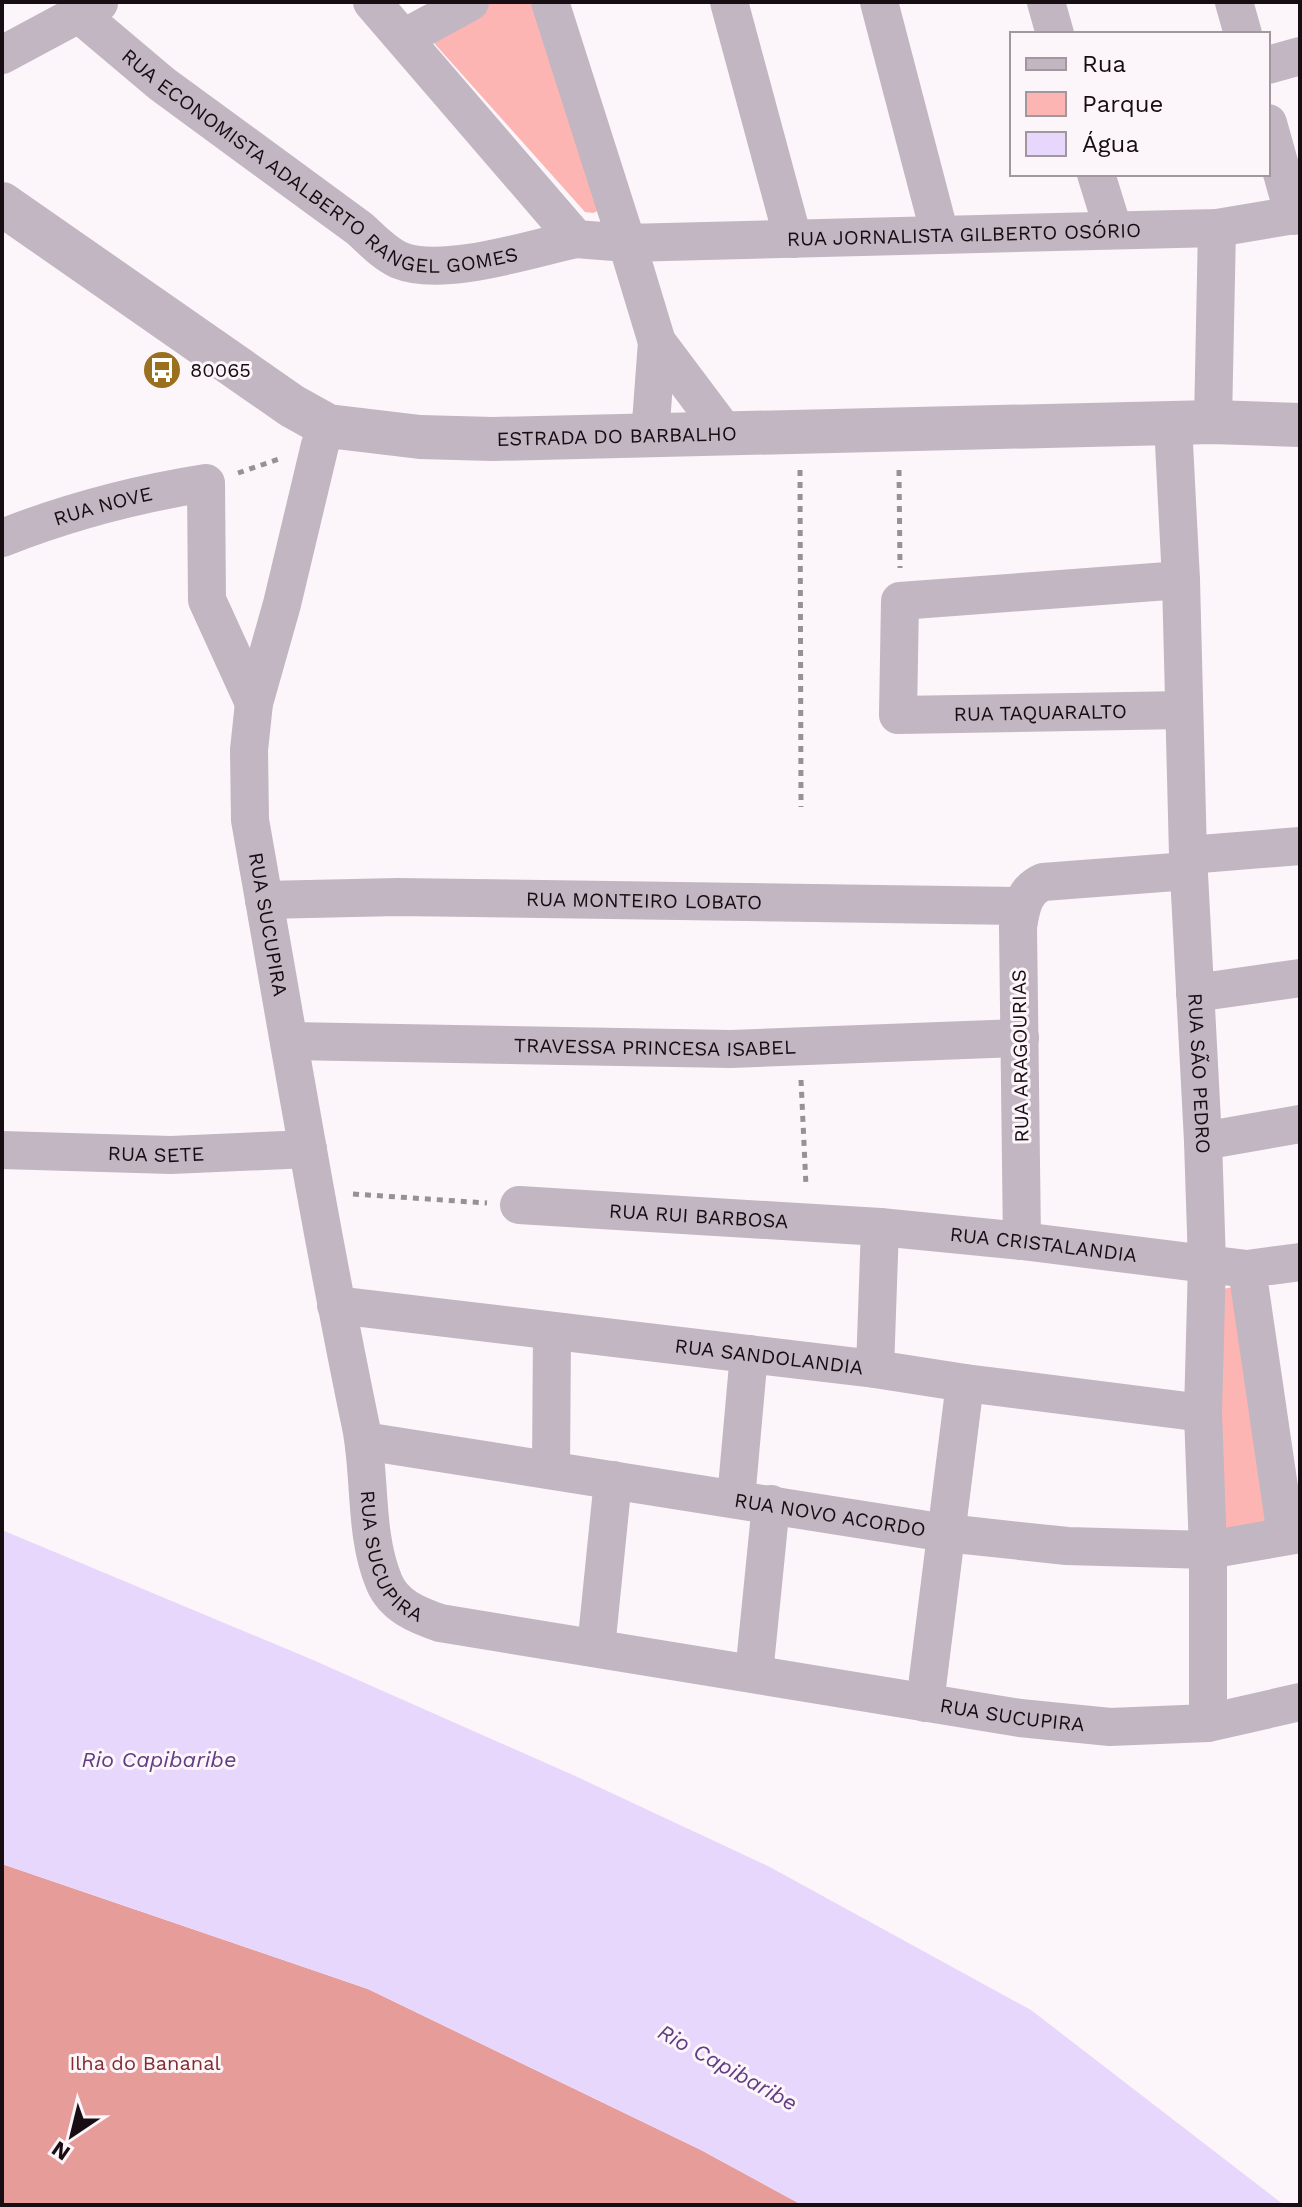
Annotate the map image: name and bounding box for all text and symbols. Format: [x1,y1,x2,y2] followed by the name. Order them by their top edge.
[1010,32,1270,176] legend
[117,43,520,278] street label: RUA ECONOMISTA ADALBERTO RANGEL GOMES
[1082,50,1126,78] text: Rua
[1082,90,1163,118] text: Parque
[1082,130,1139,158] text: Água
[786,218,1141,251] street label: RUA JORNALISTA GILBERTO OSÓRIO
[141,349,183,391] bus stop icon: 80065
[190,358,251,382] place label: 80065
[496,421,737,451] street label: ESTRADA DO BARBALHO
[50,481,154,531] street label: RUA NOVE
[953,699,1127,726] street label: RUA TAQUARALTO
[244,850,293,998] street label: RUA SUCUPIRA
[526,887,762,914] street label: RUA MONTEIRO LOBATO
[1006,969,1034,1143] street label: RUA ARAGOURIAS
[1183,992,1215,1154] street label: RUA SÃO PEDRO
[514,1033,796,1061] street label: TRAVESSA PRINCESA ISABEL
[107,1141,205,1167] street label: RUA SETE
[608,1199,789,1233] street label: RUA RUI BARBOSA
[949,1222,1138,1267] street label: RUA CRISTALANDIA
[673,1333,865,1380] street label: RUA SANDOLANDIA
[733,1488,928,1542] street label: RUA NOVO ACORDO
[356,1490,427,1627] street label: RUA SUCUPIRA
[938,1693,1086,1736] street label: RUA SUCUPIRA
[81,1747,237,1772] water label: Rio Capibaribe
[654,2019,802,2116] water label: Rio Capibaribe
[69,2051,221,2075] park label: Ilha do Bananal
[32,2095,112,2175] north arrow
[47,2136,75,2166] text: N

